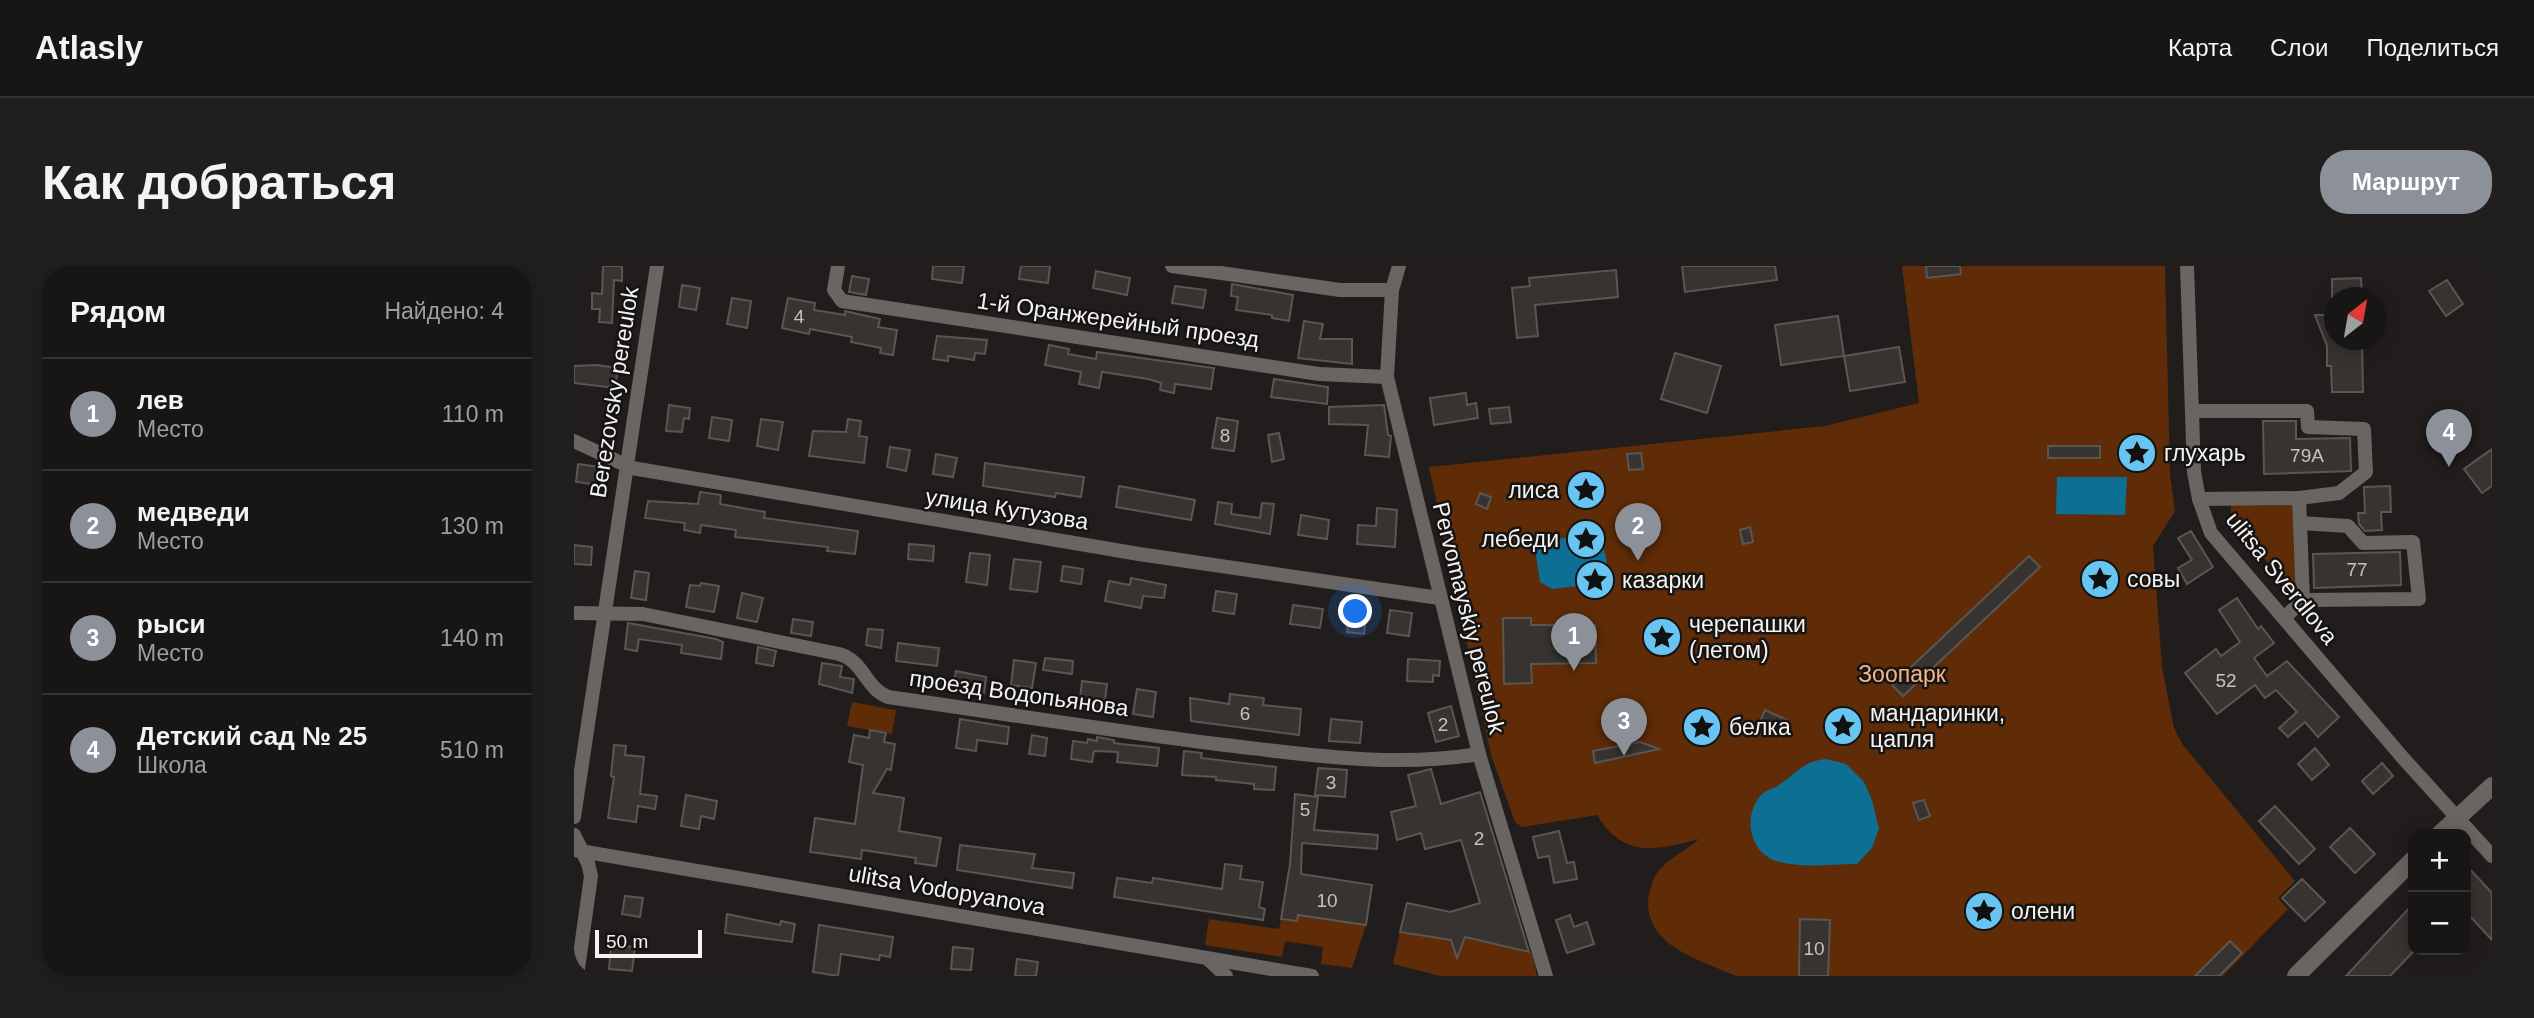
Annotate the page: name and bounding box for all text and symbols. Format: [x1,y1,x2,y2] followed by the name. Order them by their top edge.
[35,29,143,66] text: Atlasly
[2168,34,2232,61] text: Карта
[2270,34,2328,61] text: Слои
[2366,34,2499,61] text: Поделиться
[2320,150,2492,214] button: Маршрут
[42,155,396,209] text: Как добраться
[584,284,644,499] street label: Berezovsky pereulok
[975,287,1261,353] street label: 1-й Оранжерейный проезд
[2324,287,2387,350] north arrow
[70,295,166,328] text: Рядом
[384,298,504,324] text: Найдено: 4
[794,306,805,327] house number: 4
[137,385,184,415] text: лев
[87,401,99,427] text: 1
[442,401,504,427] text: 110 m
[2426,409,2472,467] pin: 4
[137,416,204,442] text: Место
[1220,425,1230,446] house number: 8
[2116,432,2158,474] place icon: глухарь
[2164,440,2246,466] place label: глухарь
[2290,445,2324,466] house number: 79А
[1565,469,1607,511] place icon: лиса
[1508,477,1559,503] place label: лиса
[924,483,1091,535] street label: улица Кутузова
[137,497,250,527] text: медведи
[1428,500,1510,737] street label: Pervomayskiy pereulok
[1615,503,1661,561] pin: 2
[2221,507,2343,649] street label: ulitsa Sverdlova
[87,513,99,539] text: 2
[440,513,504,539] text: 130 m
[1565,518,1607,560] place icon: лебеди
[1482,526,1559,552] place label: лебеди
[137,528,204,554] text: Место
[2079,558,2121,600] place icon: совы
[1574,559,1616,601] place icon: казарки
[2346,559,2368,580] house number: 77
[2127,566,2180,592] place label: совы
[1622,567,1704,593] place label: казарки
[1338,594,1372,628] your location
[137,609,206,639] text: рыси
[1689,611,1806,663] place label: черепашки (летом)
[1551,613,1597,671] pin: 1
[1641,616,1683,658] place icon: черепашки (летом)
[87,625,99,651] text: 3
[440,625,504,651] text: 140 m
[137,640,204,666] text: Место
[1858,661,1947,687] park label: Зоопарк
[908,665,1131,721] street label: проезд Водопьянова
[2215,670,2237,691] house number: 52
[1601,698,1647,756] pin: 3
[1870,700,2005,752] place label: мандаринки, цапля
[1240,703,1250,724] house number: 6
[1822,705,1864,747] place icon: мандаринки, цапля
[1681,706,1723,748] place icon: белка
[1438,714,1448,735] house number: 2
[1729,714,1791,740] place label: белка
[137,721,367,751] text: Детский сад № 25
[87,737,99,763] text: 4
[440,737,504,763] text: 510 m
[137,752,207,778] text: Школа
[1326,772,1336,793] house number: 3
[1300,799,1310,820] house number: 5
[1474,828,1484,849] house number: 2
[2408,829,2471,955] map controls
[2408,829,2471,892] button: +
[847,860,1048,920] street label: ulitsa Vodopyanova
[1316,890,1338,911] house number: 10
[1963,890,2005,932] place icon: олени
[2408,892,2471,955] button: −
[2011,898,2075,924] place label: олени
[595,927,702,959] scale bar
[606,931,648,952] text: 50 m
[1803,938,1825,959] house number: 10

